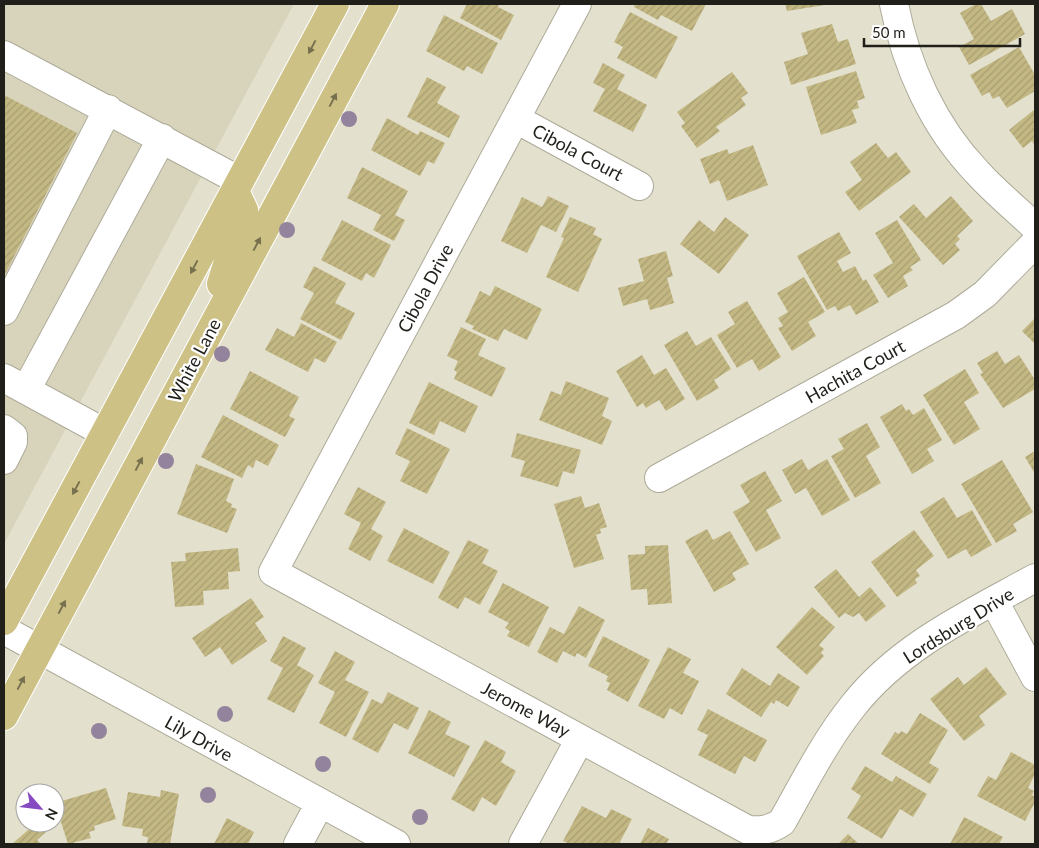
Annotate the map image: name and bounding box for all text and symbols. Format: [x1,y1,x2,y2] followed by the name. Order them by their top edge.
[864,15,1020,47] scale bar
[872,23,906,41] text: 50 m
[308,39,316,54] one-way arrow
[329,94,338,107] one-way arrow
[529,119,628,185] street label: Cibola Court
[253,236,261,251] one-way arrow
[392,240,458,336] street label: Cibola Drive
[190,260,198,275] one-way arrow
[163,315,225,405] street label: White Lane
[801,334,909,407] street label: Hachita Court
[135,457,143,471] one-way arrow
[72,480,80,495] one-way arrow
[899,582,1017,668] street label: Lordsburg Drive
[58,600,66,615] one-way arrow
[17,676,25,691] one-way arrow
[478,676,575,742] street label: Jerome Way
[161,710,237,766] street label: Lily Drive
[15,783,65,833] north arrow
[42,806,62,823] text: N

